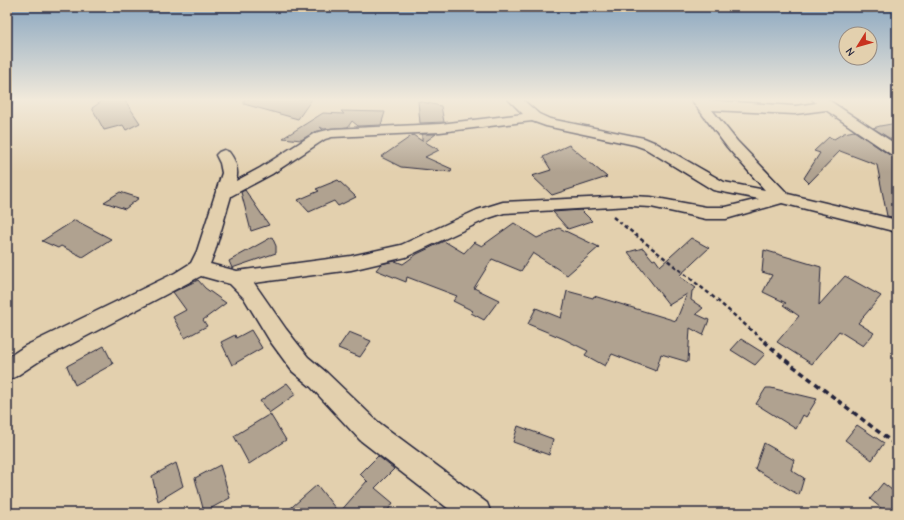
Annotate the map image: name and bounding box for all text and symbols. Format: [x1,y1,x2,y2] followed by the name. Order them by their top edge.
[838,26,878,66] north arrow
[843,45,858,58] text: N

